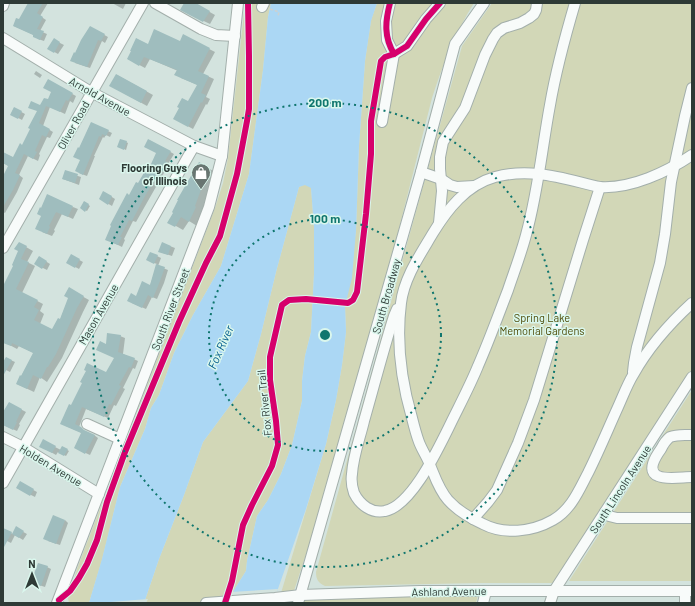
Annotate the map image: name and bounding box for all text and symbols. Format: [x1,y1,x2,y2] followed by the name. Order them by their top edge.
[67,74,133,118] street label: Arnold Avenue
[309,95,341,109] text: 200 m
[54,98,92,152] street label: Oliver Road
[121,161,187,187] place label: Flooring Guys of Illinois
[190,162,212,190] shop icon: Flooring Guys of Illinois
[310,211,340,225] text: 100 m
[369,257,403,335] street label: South Broadway
[148,266,192,352] street label: South River Street
[75,281,121,347] street label: Mason Avenue
[499,311,585,337] park label: Spring Lake Memorial Gardens
[204,322,236,371] water label: Fox River
[318,328,332,342] centre of rings
[254,369,274,437] street label: Fox River Trail
[17,441,85,489] street label: Holden Avenue
[587,442,653,536] street label: South Lincoln Avenue
[12,554,52,594] north arrow
[28,557,36,570] text: N
[411,584,487,598] street label: Ashland Avenue

